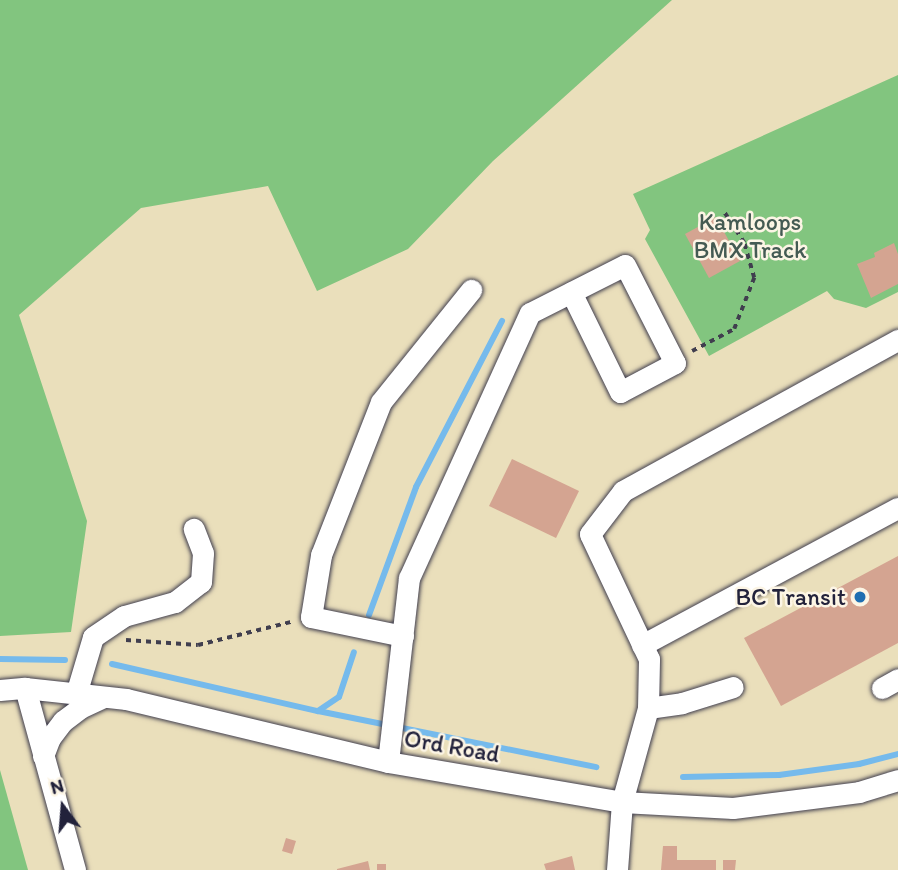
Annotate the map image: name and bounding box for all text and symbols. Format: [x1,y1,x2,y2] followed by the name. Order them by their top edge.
[694,208,806,264] park label: Kamloops BMX Track
[737,583,846,611] place label: BC Transit
[852,589,868,605] marker: BC Transit
[402,723,502,769] street label: Ord Road
[28,772,98,842] north arrow
[48,774,66,799] text: N

